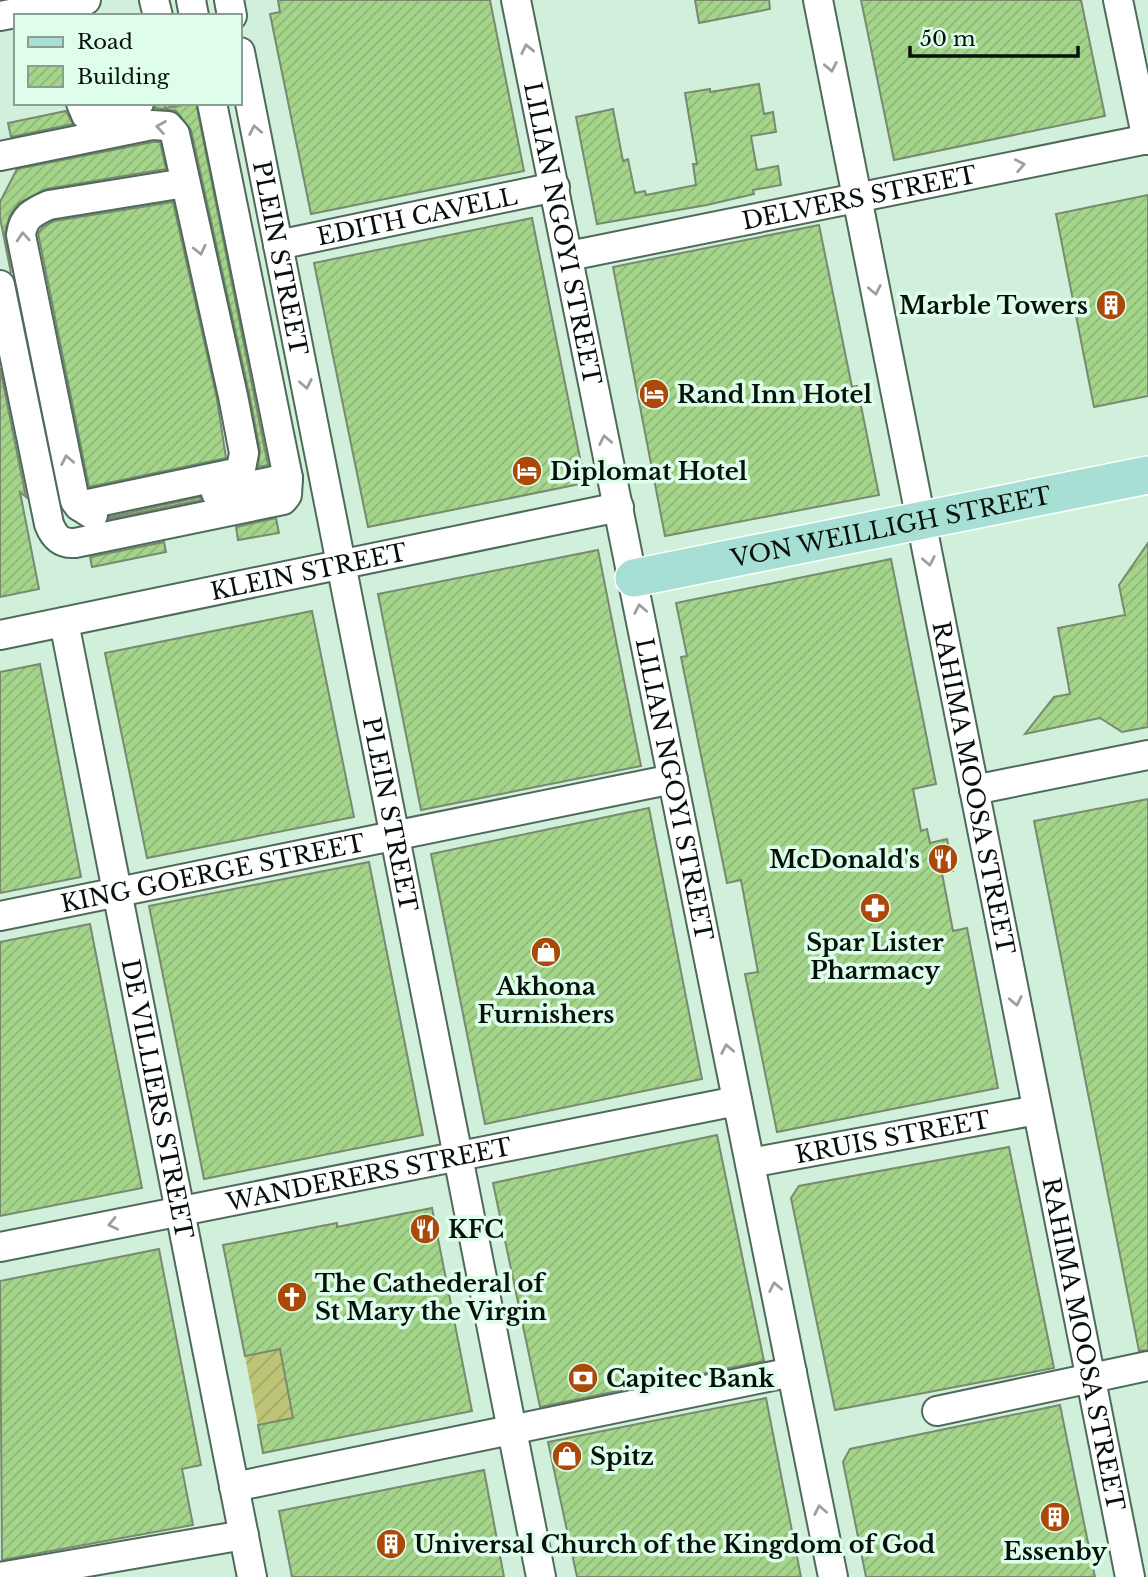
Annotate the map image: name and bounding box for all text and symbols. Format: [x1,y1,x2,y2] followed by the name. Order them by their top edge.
[14,14,242,105] legend
[910,14,1078,58] scale bar
[920,26,976,52] text: 50 m
[77,29,133,55] text: Road
[520,43,535,55] one-way arrow
[823,61,838,73] one-way arrow
[77,64,170,90] text: Building
[518,79,607,387] street label: LILIAN NGOYI STREET
[155,120,166,135] one-way arrow
[248,124,263,136] one-way arrow
[247,158,314,358] street label: PLEIN STREET
[1014,158,1026,173] one-way arrow
[739,160,979,235] street label: DELVERS STREET
[314,181,520,251] street label: EDITH CAVELL
[16,231,31,242] one-way arrow
[192,244,206,256] one-way arrow
[867,284,882,296] one-way arrow
[1094,288,1128,322] building icon: Marble Towers
[899,291,1088,320] place label: Marble Towers
[637,377,671,411] hotel icon: Rand Inn Hotel
[297,378,312,390] one-way arrow
[677,380,873,409] place label: Rand Inn Hotel
[599,434,614,446] one-way arrow
[60,454,75,466] one-way arrow
[510,454,544,488] hotel icon: Diplomat Hotel
[550,457,748,486] place label: Diplomat Hotel
[727,480,1054,573] street label: VON WEILLIGH STREET
[208,537,409,606] street label: KLEIN STREET
[920,555,935,567] one-way arrow
[633,603,648,615] one-way arrow
[927,619,1021,957] street label: RAHIMA MOOSA STREET
[630,635,719,943] street label: LILIAN NGOYI STREET
[357,715,424,914] street label: PLEIN STREET
[58,828,367,918] street label: KING GOERGE STREET
[926,842,960,876] restaurant icon: McDonald's
[769,845,920,874] place label: McDonald's
[858,891,892,925] pharmacy icon: Spar Lister Pharmacy
[806,928,944,985] place label: Spar Lister Pharmacy
[529,935,563,969] shop icon: Akhona Furnishers
[116,957,200,1241] street label: DE VILLIERS STREET
[477,972,615,1029] place label: Akhona Furnishers
[1007,995,1022,1007] one-way arrow
[720,1043,735,1055] one-way arrow
[793,1104,992,1169] street label: KRUIS STREET
[223,1131,514,1217] street label: WANDERERS STREET
[1037,1175,1131,1513] street label: RAHIMA MOOSA STREET
[408,1212,442,1246] restaurant icon: KFC
[107,1215,119,1230] one-way arrow
[448,1215,504,1244] place label: KFC
[315,1269,547,1326] place label: The Cathederal of St Mary the Virgin
[275,1280,309,1314] church icon: The Cathederal of St Mary the Virgin
[768,1281,783,1293] one-way arrow
[566,1361,600,1395] bank icon: Capitec Bank
[606,1364,775,1393] place label: Capitec Bank
[550,1439,584,1473] shop icon: Spitz
[590,1442,654,1471] place label: Spitz
[1038,1500,1072,1534] building icon: Essenby
[813,1504,828,1516] one-way arrow
[374,1527,408,1561] building icon: Universal Church of the Kingdom of God
[414,1530,936,1559] place label: Universal Church of the Kingdom of God
[1003,1537,1107,1566] place label: Essenby

